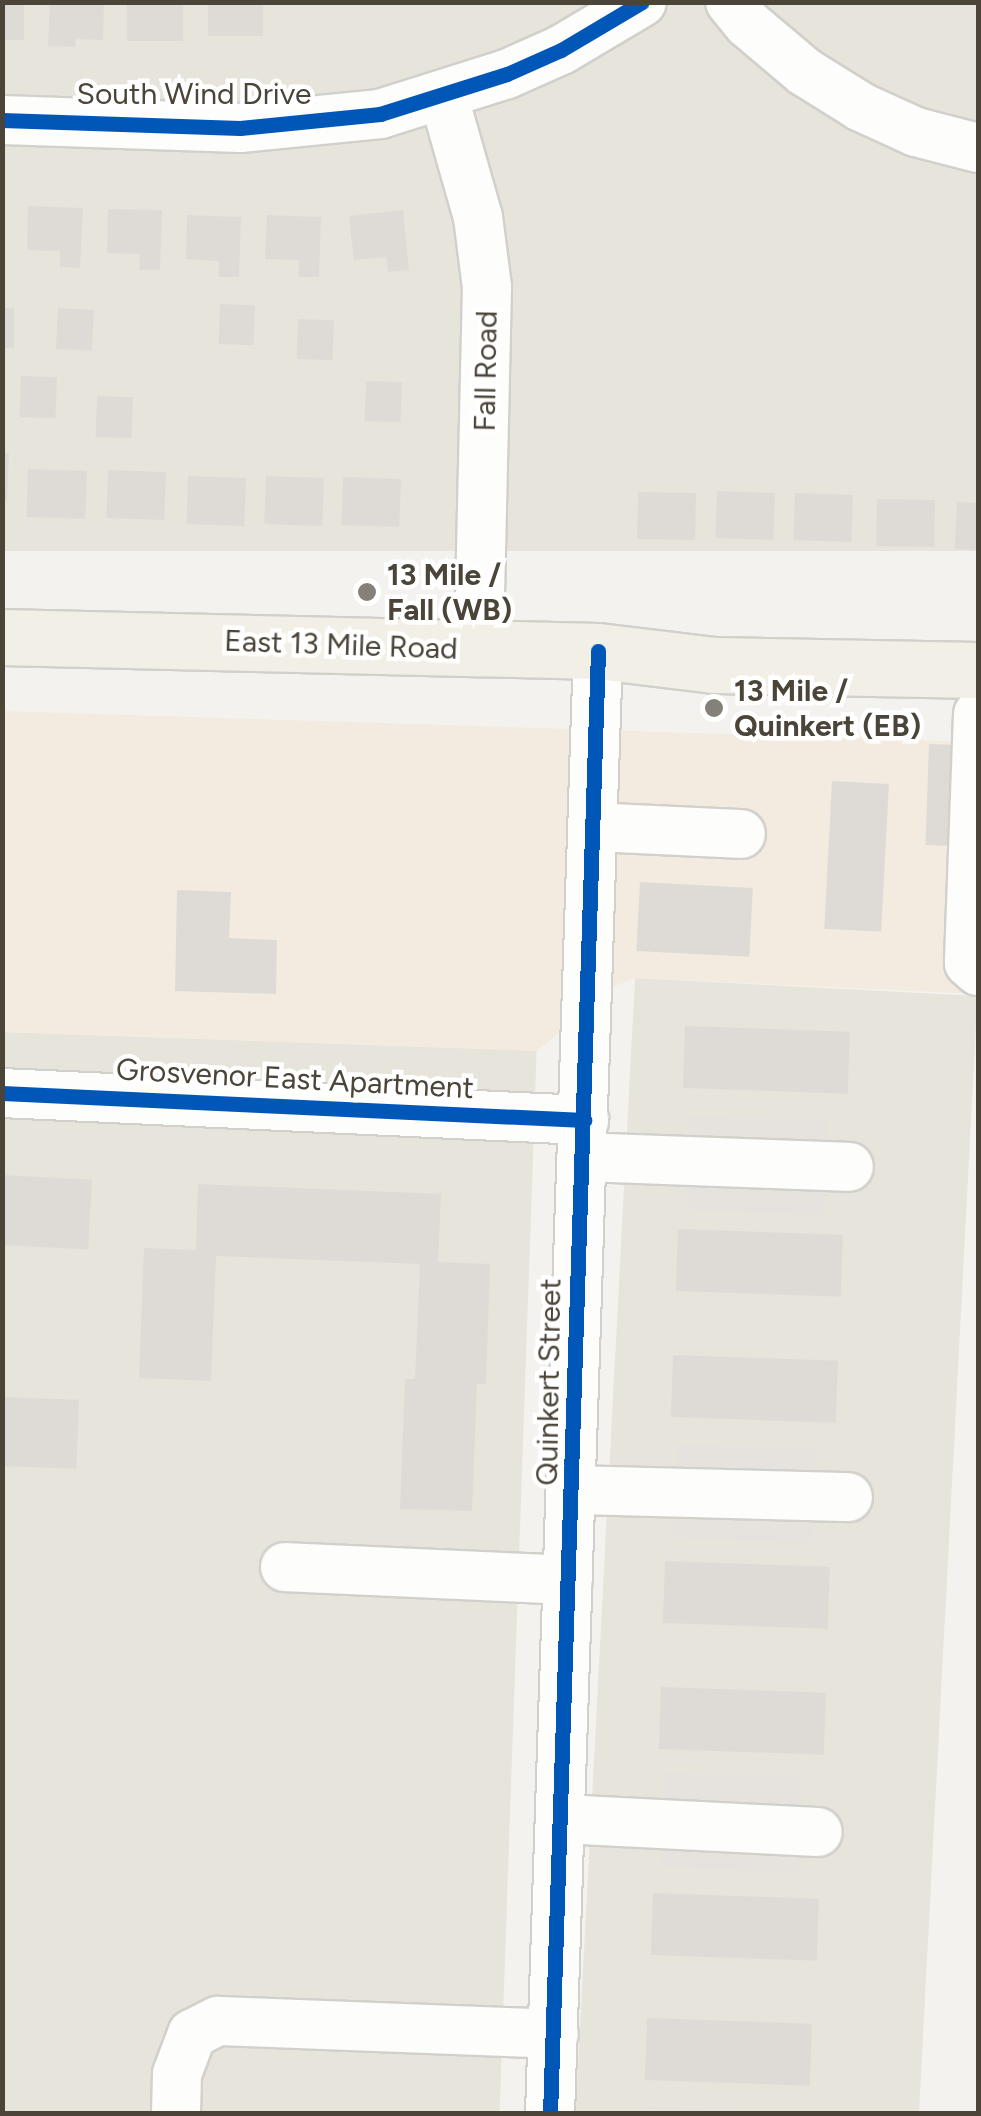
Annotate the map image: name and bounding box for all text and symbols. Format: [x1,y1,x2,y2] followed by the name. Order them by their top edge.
[77,76,311,112] street label: South Wind Drive
[467,310,505,432] street label: Fall Road
[387,557,512,628] place label: 13 Mile / Fall (WB)
[356,581,378,603] marker: 13 Mile / Fall (WB)
[224,623,458,667] street label: East 13 Mile Road
[734,673,921,744] place label: 13 Mile / Quinkert (EB)
[703,697,725,719] marker: 13 Mile / Quinkert (EB)
[115,1052,475,1106] street label: Grosvenor East Apartment
[529,1278,569,1486] street label: Quinkert Street

